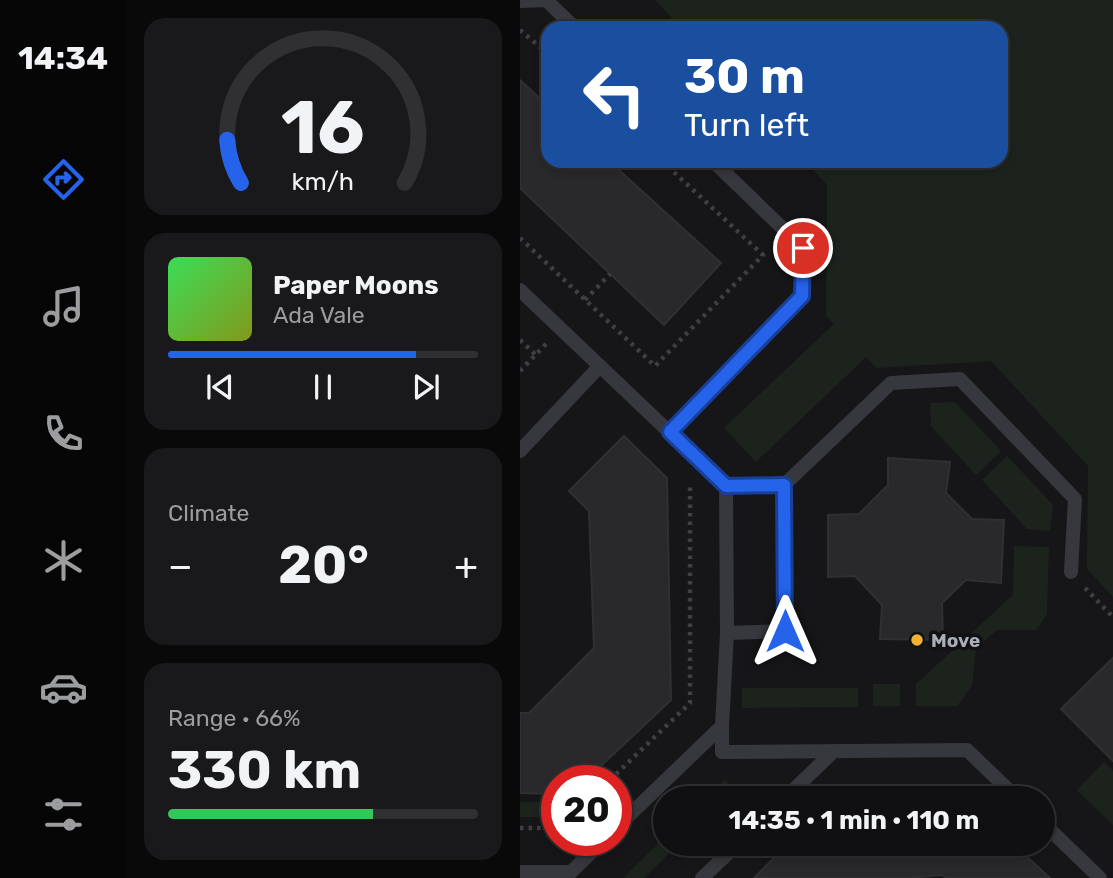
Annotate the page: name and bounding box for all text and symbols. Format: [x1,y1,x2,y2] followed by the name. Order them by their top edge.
[18,39,108,77] text: 14:34
[684,47,805,105] text: 30 m
[569,49,660,140] icon: left
[281,85,365,171] text: 16
[684,106,809,144] text: Turn left
[39,155,88,204] icon: directions
[292,166,354,195] text: km/h
[773,218,833,278] pin
[784,229,822,267] icon: arrive
[273,270,439,301] text: Paper Moons
[39,282,88,331] icon: music
[273,301,365,329] text: Ada Vale
[201,368,239,406] icon: previous
[304,368,342,406] icon: pause
[407,368,445,406] icon: next
[39,409,88,458] icon: phone
[168,499,249,527] text: Climate
[278,534,369,596] text: 20°
[39,536,88,585] icon: climate
[168,543,193,589] text: −
[454,543,478,589] text: +
[748,594,822,668] position arrow
[931,629,980,652] place label: Move
[909,632,925,648] marker: Move
[39,663,88,712] icon: car
[168,704,300,732] text: Range · 66%
[168,739,361,801] text: 330 km
[541,765,632,856] speed limit sign: 20
[39,790,88,839] icon: filters
[729,805,979,836] text: 14:35 · 1 min · 110 m

